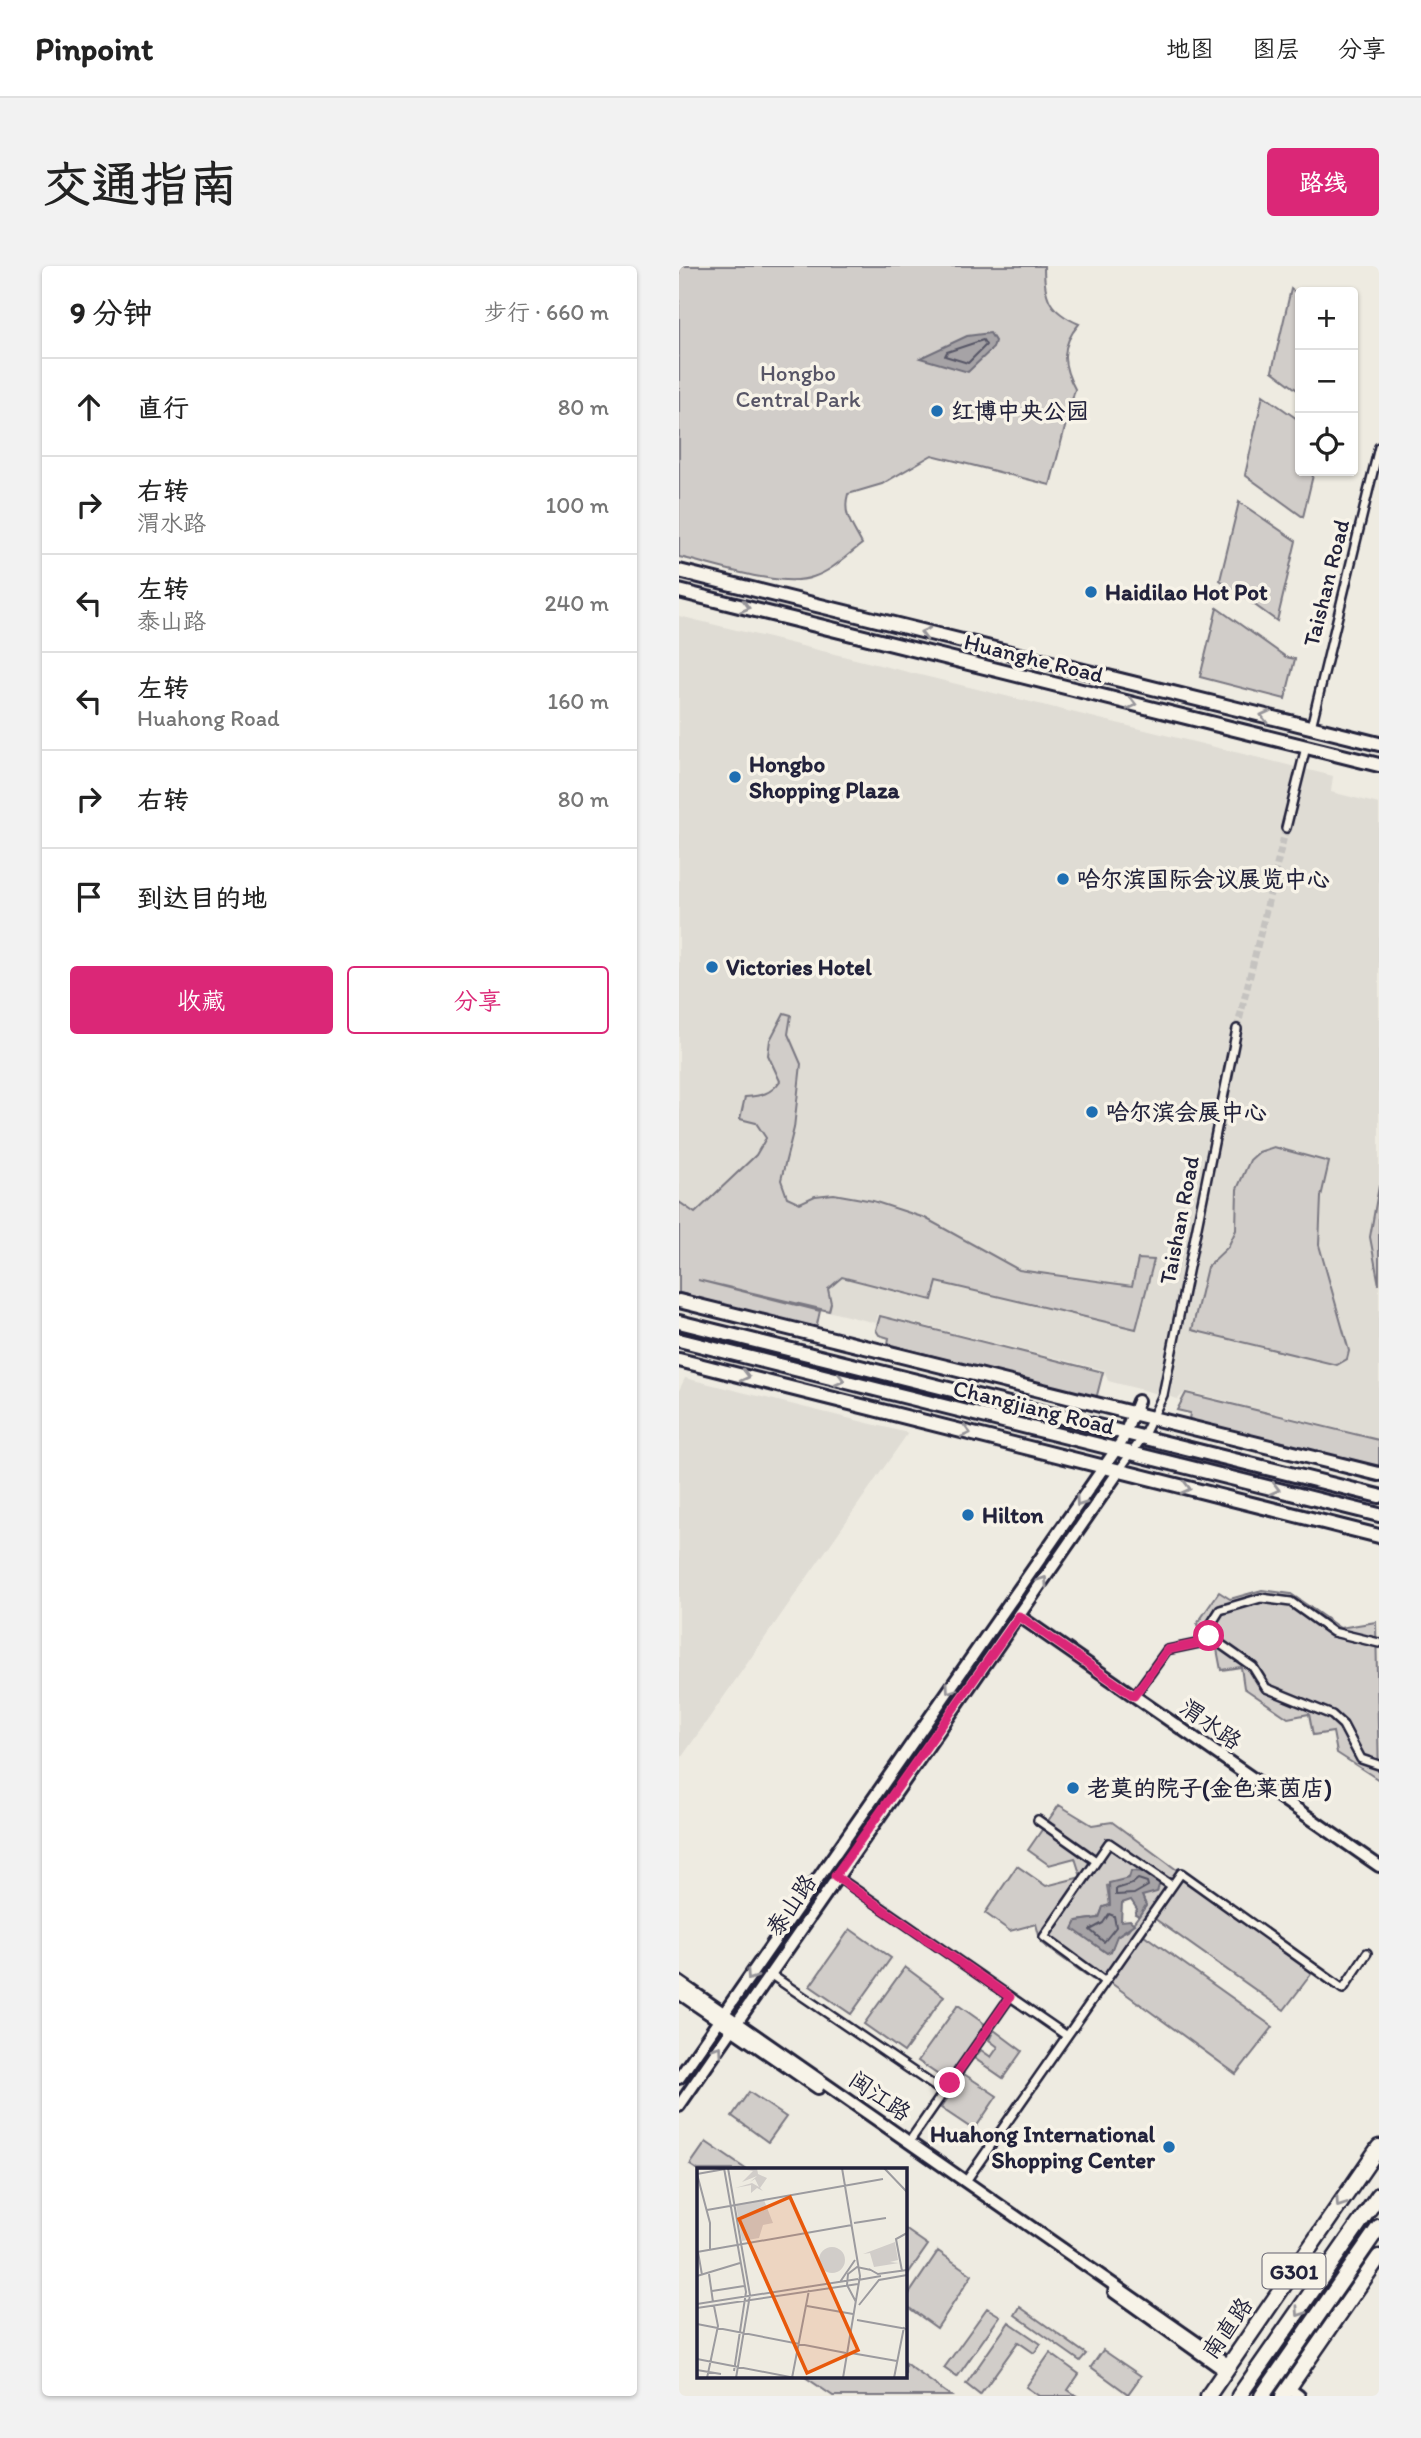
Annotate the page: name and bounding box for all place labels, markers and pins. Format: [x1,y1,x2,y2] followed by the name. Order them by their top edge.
[951,397,1089,425] place label: 红博中央公园
[929,403,945,419] marker: 红博中央公园
[1105,578,1268,606] place label: Haidilao Hot Pot
[1083,584,1099,600] marker: Haidilao Hot Pot
[749,750,901,804] place label: Hongbo Shopping Plaza
[727,769,743,785] marker: Hongbo Shopping Plaza
[1077,865,1330,893] place label: 哈尔滨国际会议展览中心
[1055,871,1071,887] marker: 哈尔滨国际会议展览中心
[726,953,872,981] place label: Victories Hotel
[704,959,720,975] marker: Victories Hotel
[1106,1098,1267,1126] place label: 哈尔滨会展中心
[1084,1104,1100,1120] marker: 哈尔滨会展中心
[982,1501,1045,1529] place label: Hilton
[960,1507,976,1523] marker: Hilton
[1087,1774,1332,1802] place label: 老莫的院子(金色莱茵店)
[1065,1780,1081,1796] marker: 老莫的院子(金色莱茵店)
[930,2120,1155,2174] place label: Huahong International Shopping Center
[1161,2139,1177,2155] marker: Huahong International Shopping Center

